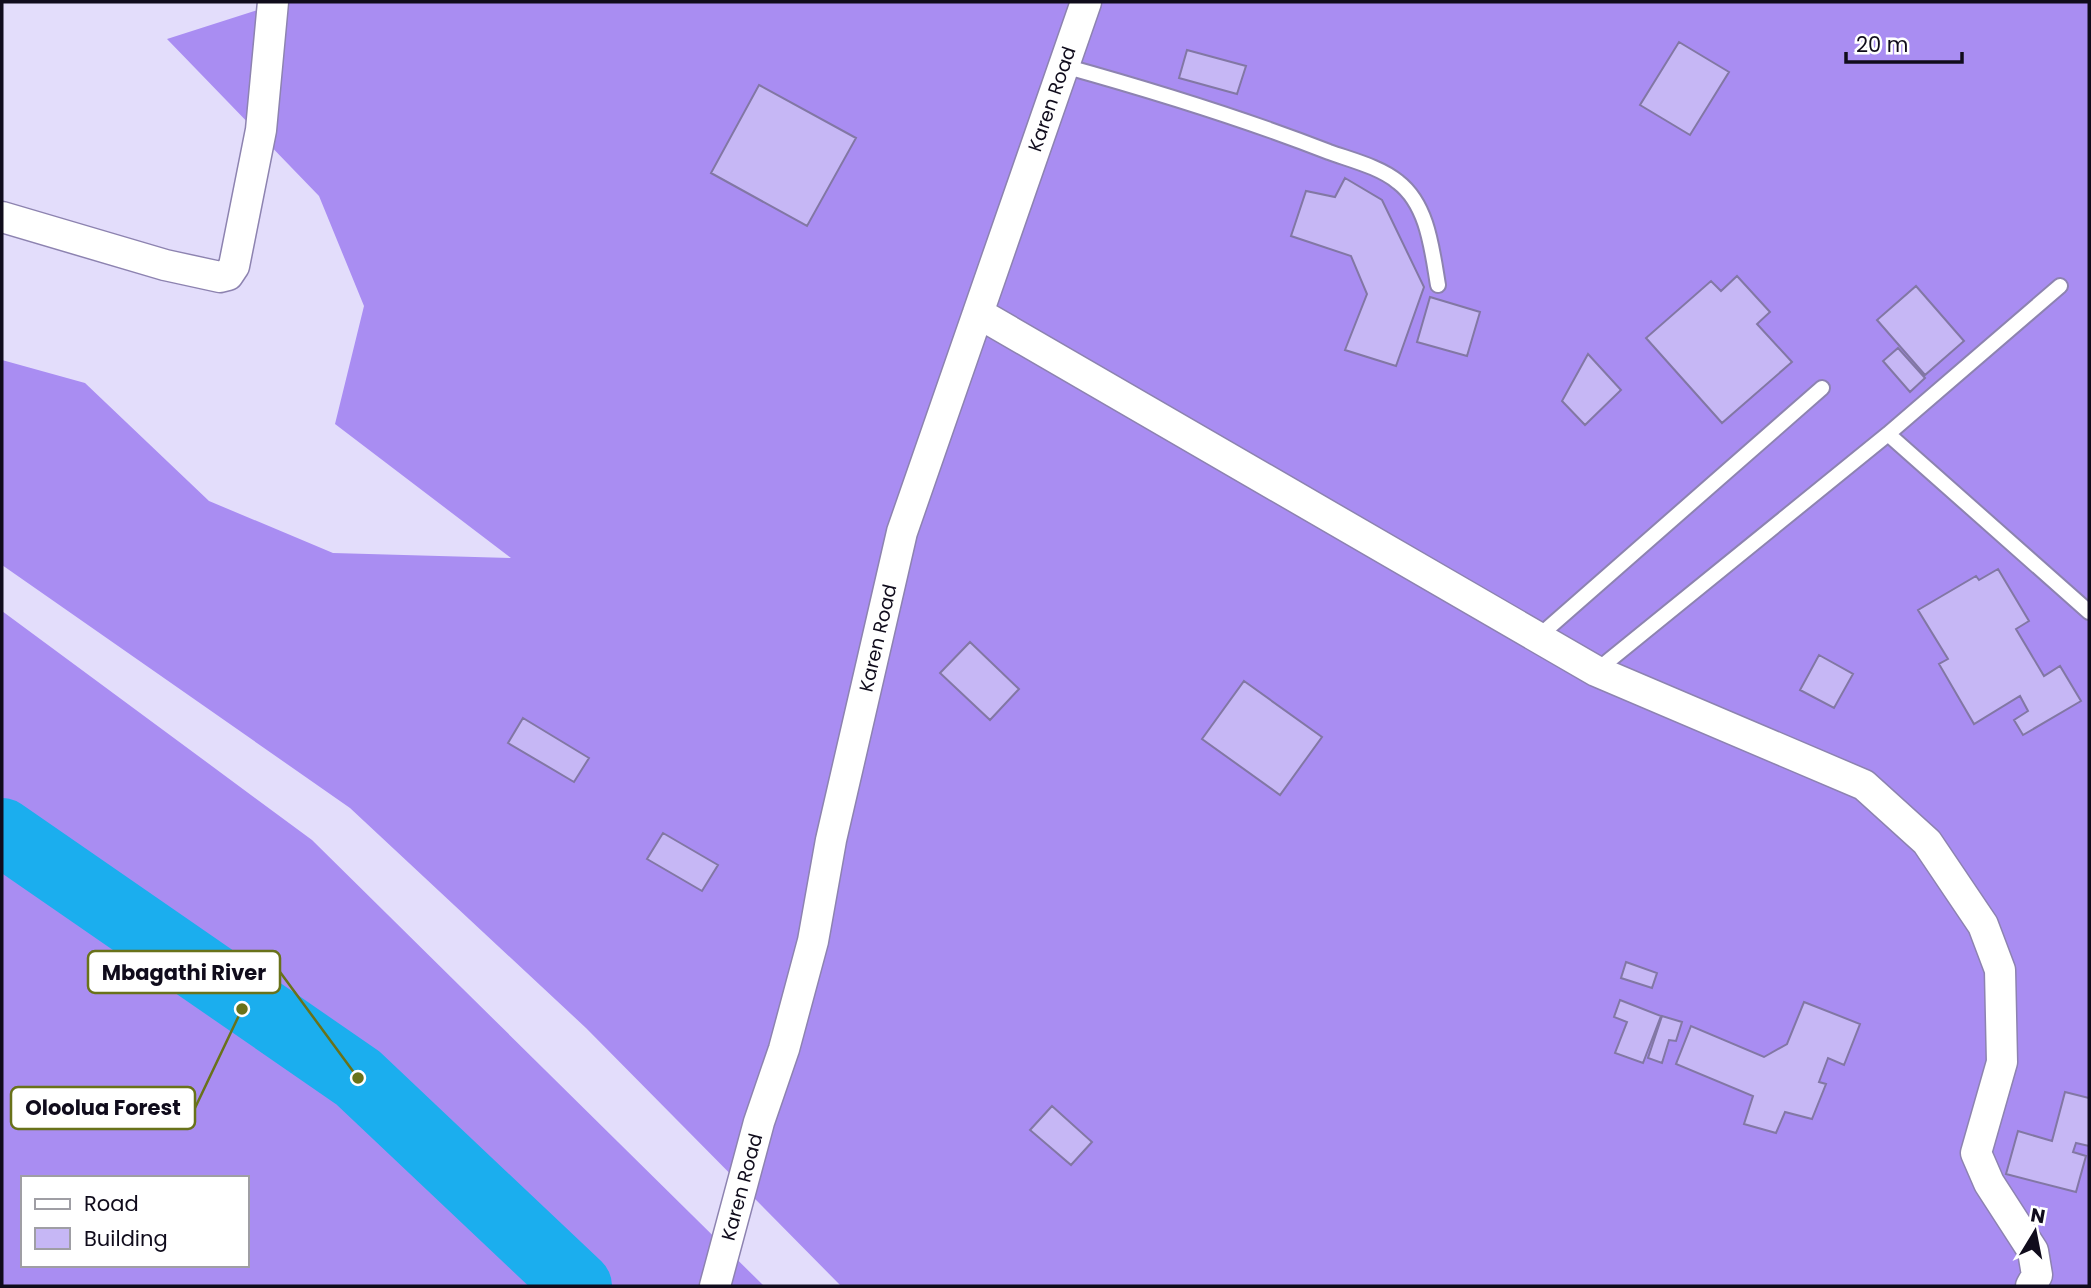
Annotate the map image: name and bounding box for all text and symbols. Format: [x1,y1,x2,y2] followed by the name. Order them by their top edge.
[1846,21,1962,65] scale bar
[1856,30,1909,59] text: 20 m
[1021,43,1083,155] street label: Karen Road
[853,582,903,694] street label: Karen Road
[88,951,280,993] callout: Mbagathi River
[102,958,266,987] text: Mbagathi River
[11,1087,195,1129] callout: Oloolua Forest
[25,1093,181,1122] text: Oloolua Forest
[715,1131,769,1243] street label: Karen Road
[21,1176,248,1267] legend
[84,1189,139,1218] text: Road
[2000,1197,2070,1267] north arrow
[2028,1201,2047,1230] text: N
[84,1224,168,1253] text: Building

